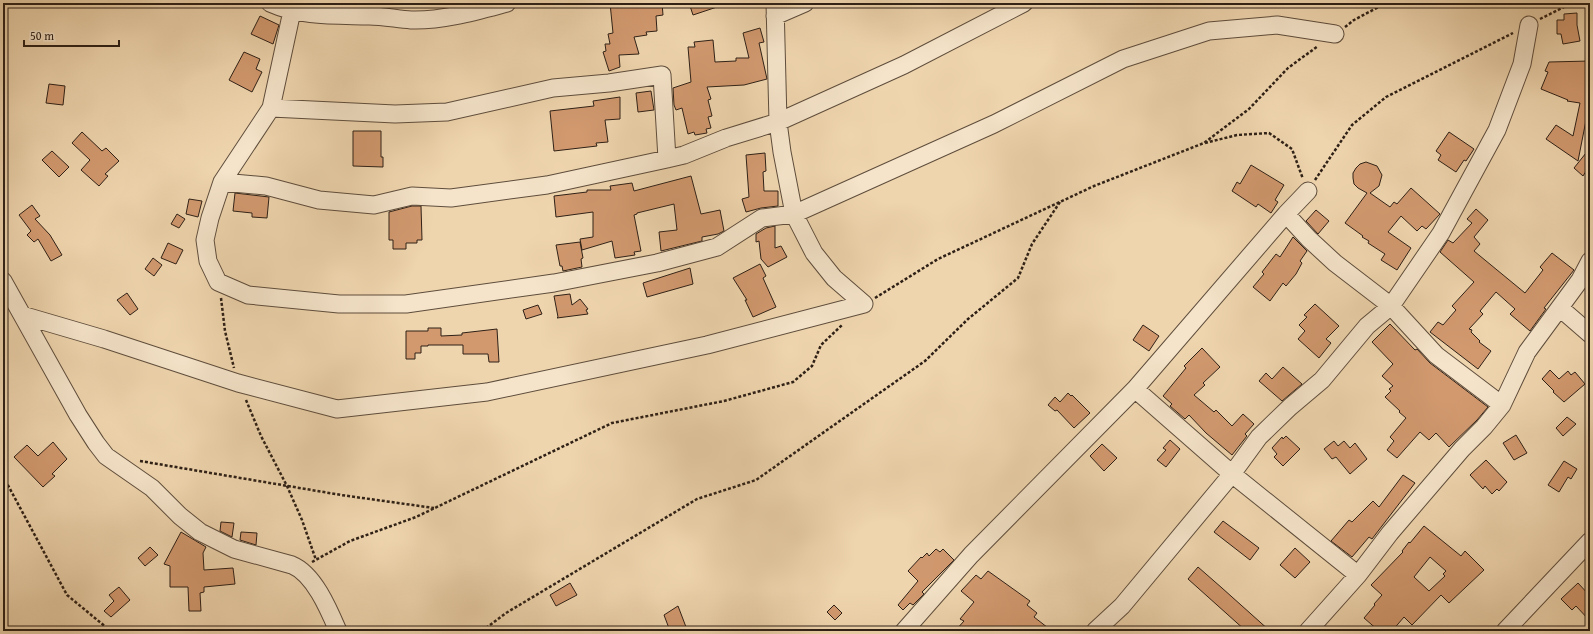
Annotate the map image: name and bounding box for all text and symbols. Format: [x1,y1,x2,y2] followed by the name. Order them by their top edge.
[24,22,119,48] scale bar
[30,27,54,44] text: 50 m

